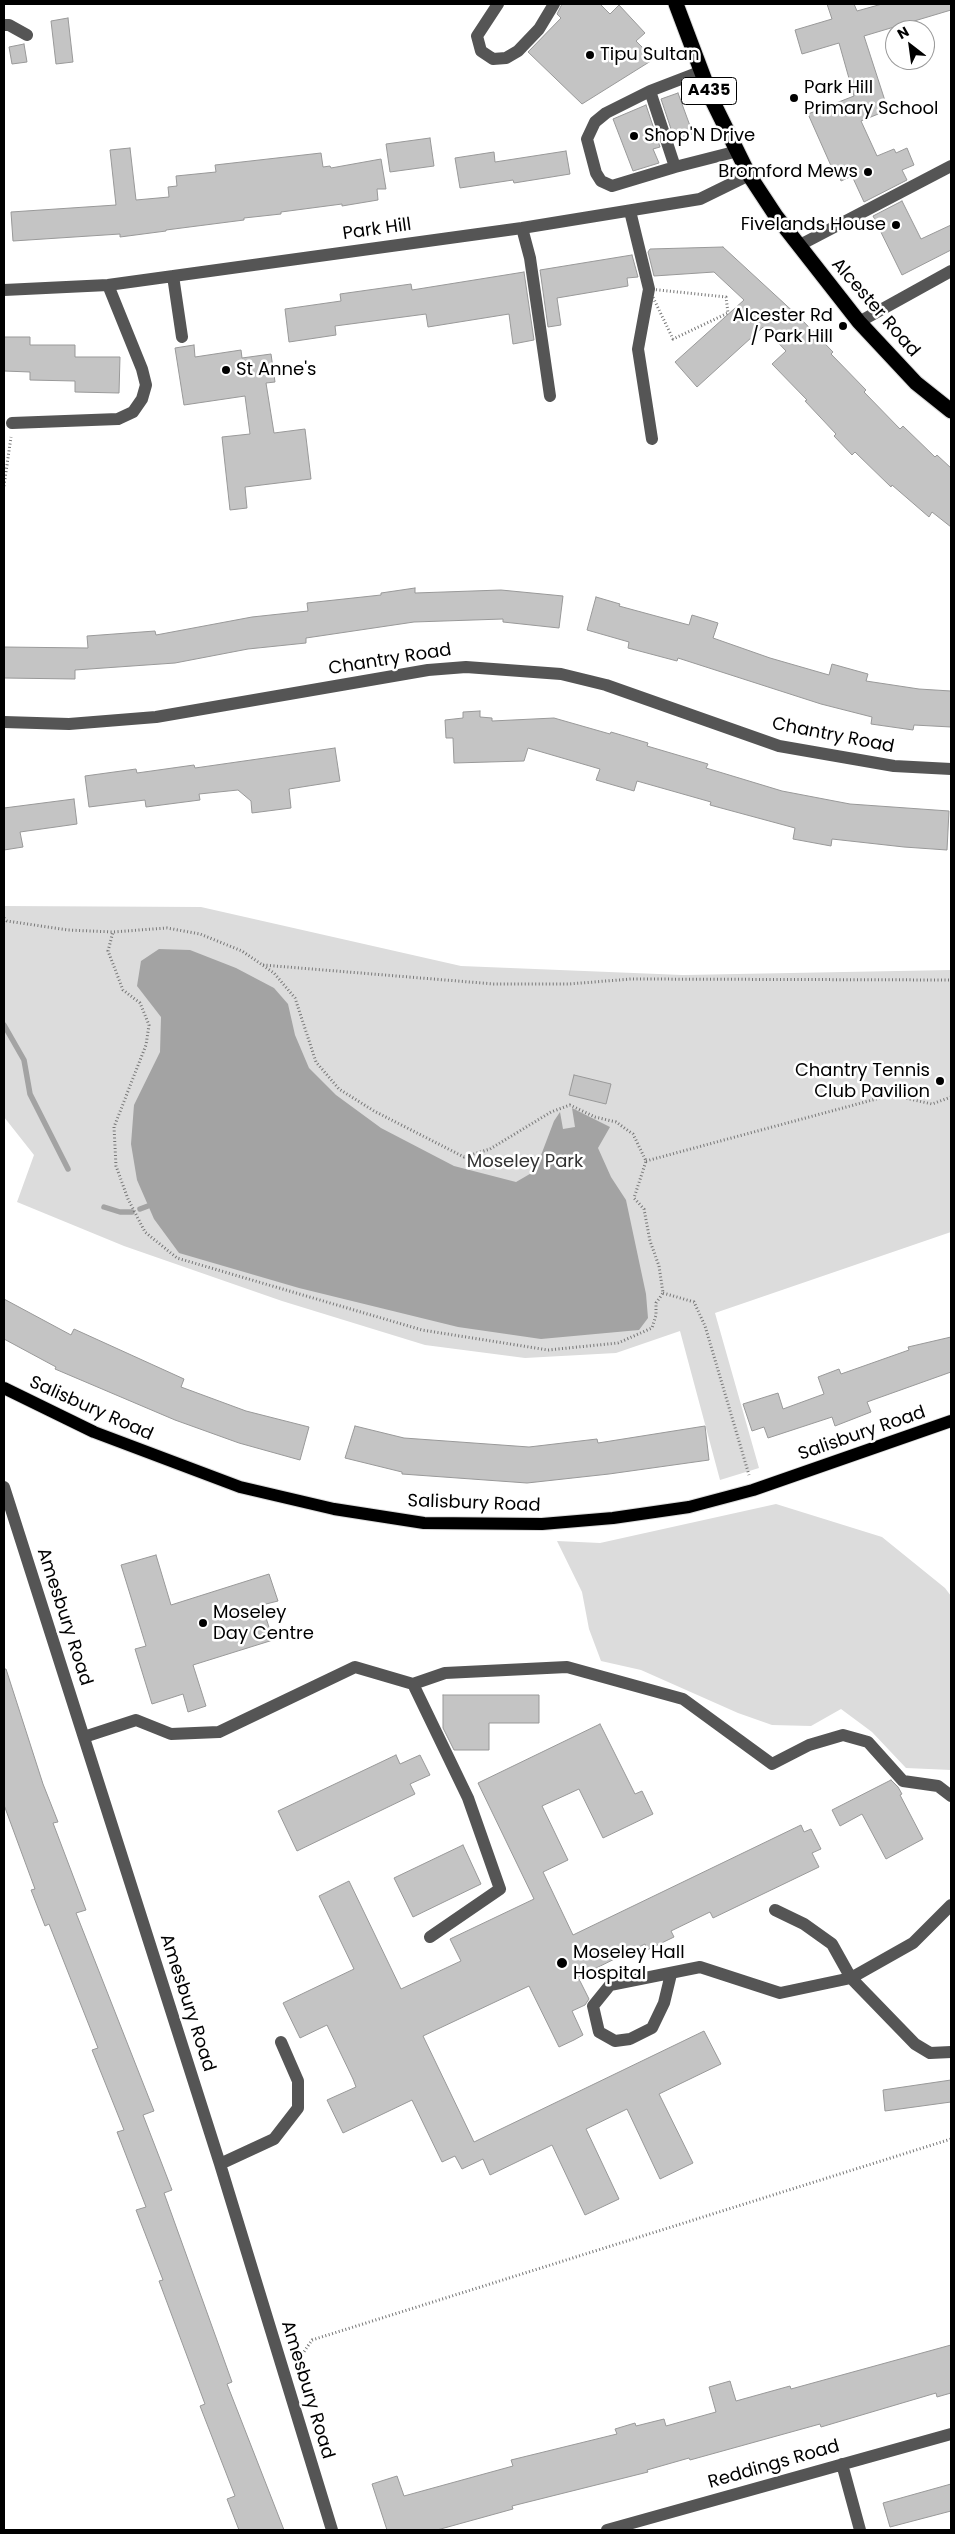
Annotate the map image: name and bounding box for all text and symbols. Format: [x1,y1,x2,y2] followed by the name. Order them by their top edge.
[885,20,935,70] north arrow
[893,22,913,44] text: N
[600,44,699,66] place label: Tipu Sultan
[584,49,596,61] marker: Tipu Sultan
[804,77,938,120] place label: Park Hill Primary School
[682,78,736,104] road number: A435
[788,92,800,104] marker: Park Hill Primary School
[644,125,755,147] place label: Shop'N Drive
[628,130,640,142] marker: Shop'N Drive
[718,161,858,183] place label: Bromford Mews
[862,166,874,178] marker: Bromford Mews
[341,214,413,246] street label: Park Hill
[741,214,886,236] place label: Fivelands House
[890,219,902,231] marker: Fivelands House
[826,254,924,362] street label: Alcester Road
[733,305,833,348] place label: Alcester Rd / Park Hill
[837,320,849,332] marker: Alcester Rd / Park Hill
[236,359,317,381] place label: St Anne's
[220,364,232,376] marker: St Anne's
[327,640,453,680] street label: Chantry Road
[770,714,896,758] street label: Chantry Road
[795,1060,930,1102] place label: Chantry Tennis Club Pavilion
[934,1075,946,1087] marker: Chantry Tennis Club Pavilion
[467,1151,583,1173] park label: Moseley Park
[26,1372,156,1446] street label: Salisbury Road
[796,1402,928,1466] street label: Salisbury Road
[407,1491,541,1517] street label: Salisbury Road
[32,1545,96,1689] street label: Amesbury Road
[213,1602,314,1645] place label: Moseley Day Centre
[197,1617,209,1629] marker: Moseley Day Centre
[155,1931,219,2075] street label: Amesbury Road
[573,1942,685,1985] place label: Moseley Hall Hospital
[555,1956,569,1970] marker: Moseley Hall Hospital
[276,2318,338,2462] street label: Amesbury Road
[706,2436,842,2494] street label: Reddings Road

